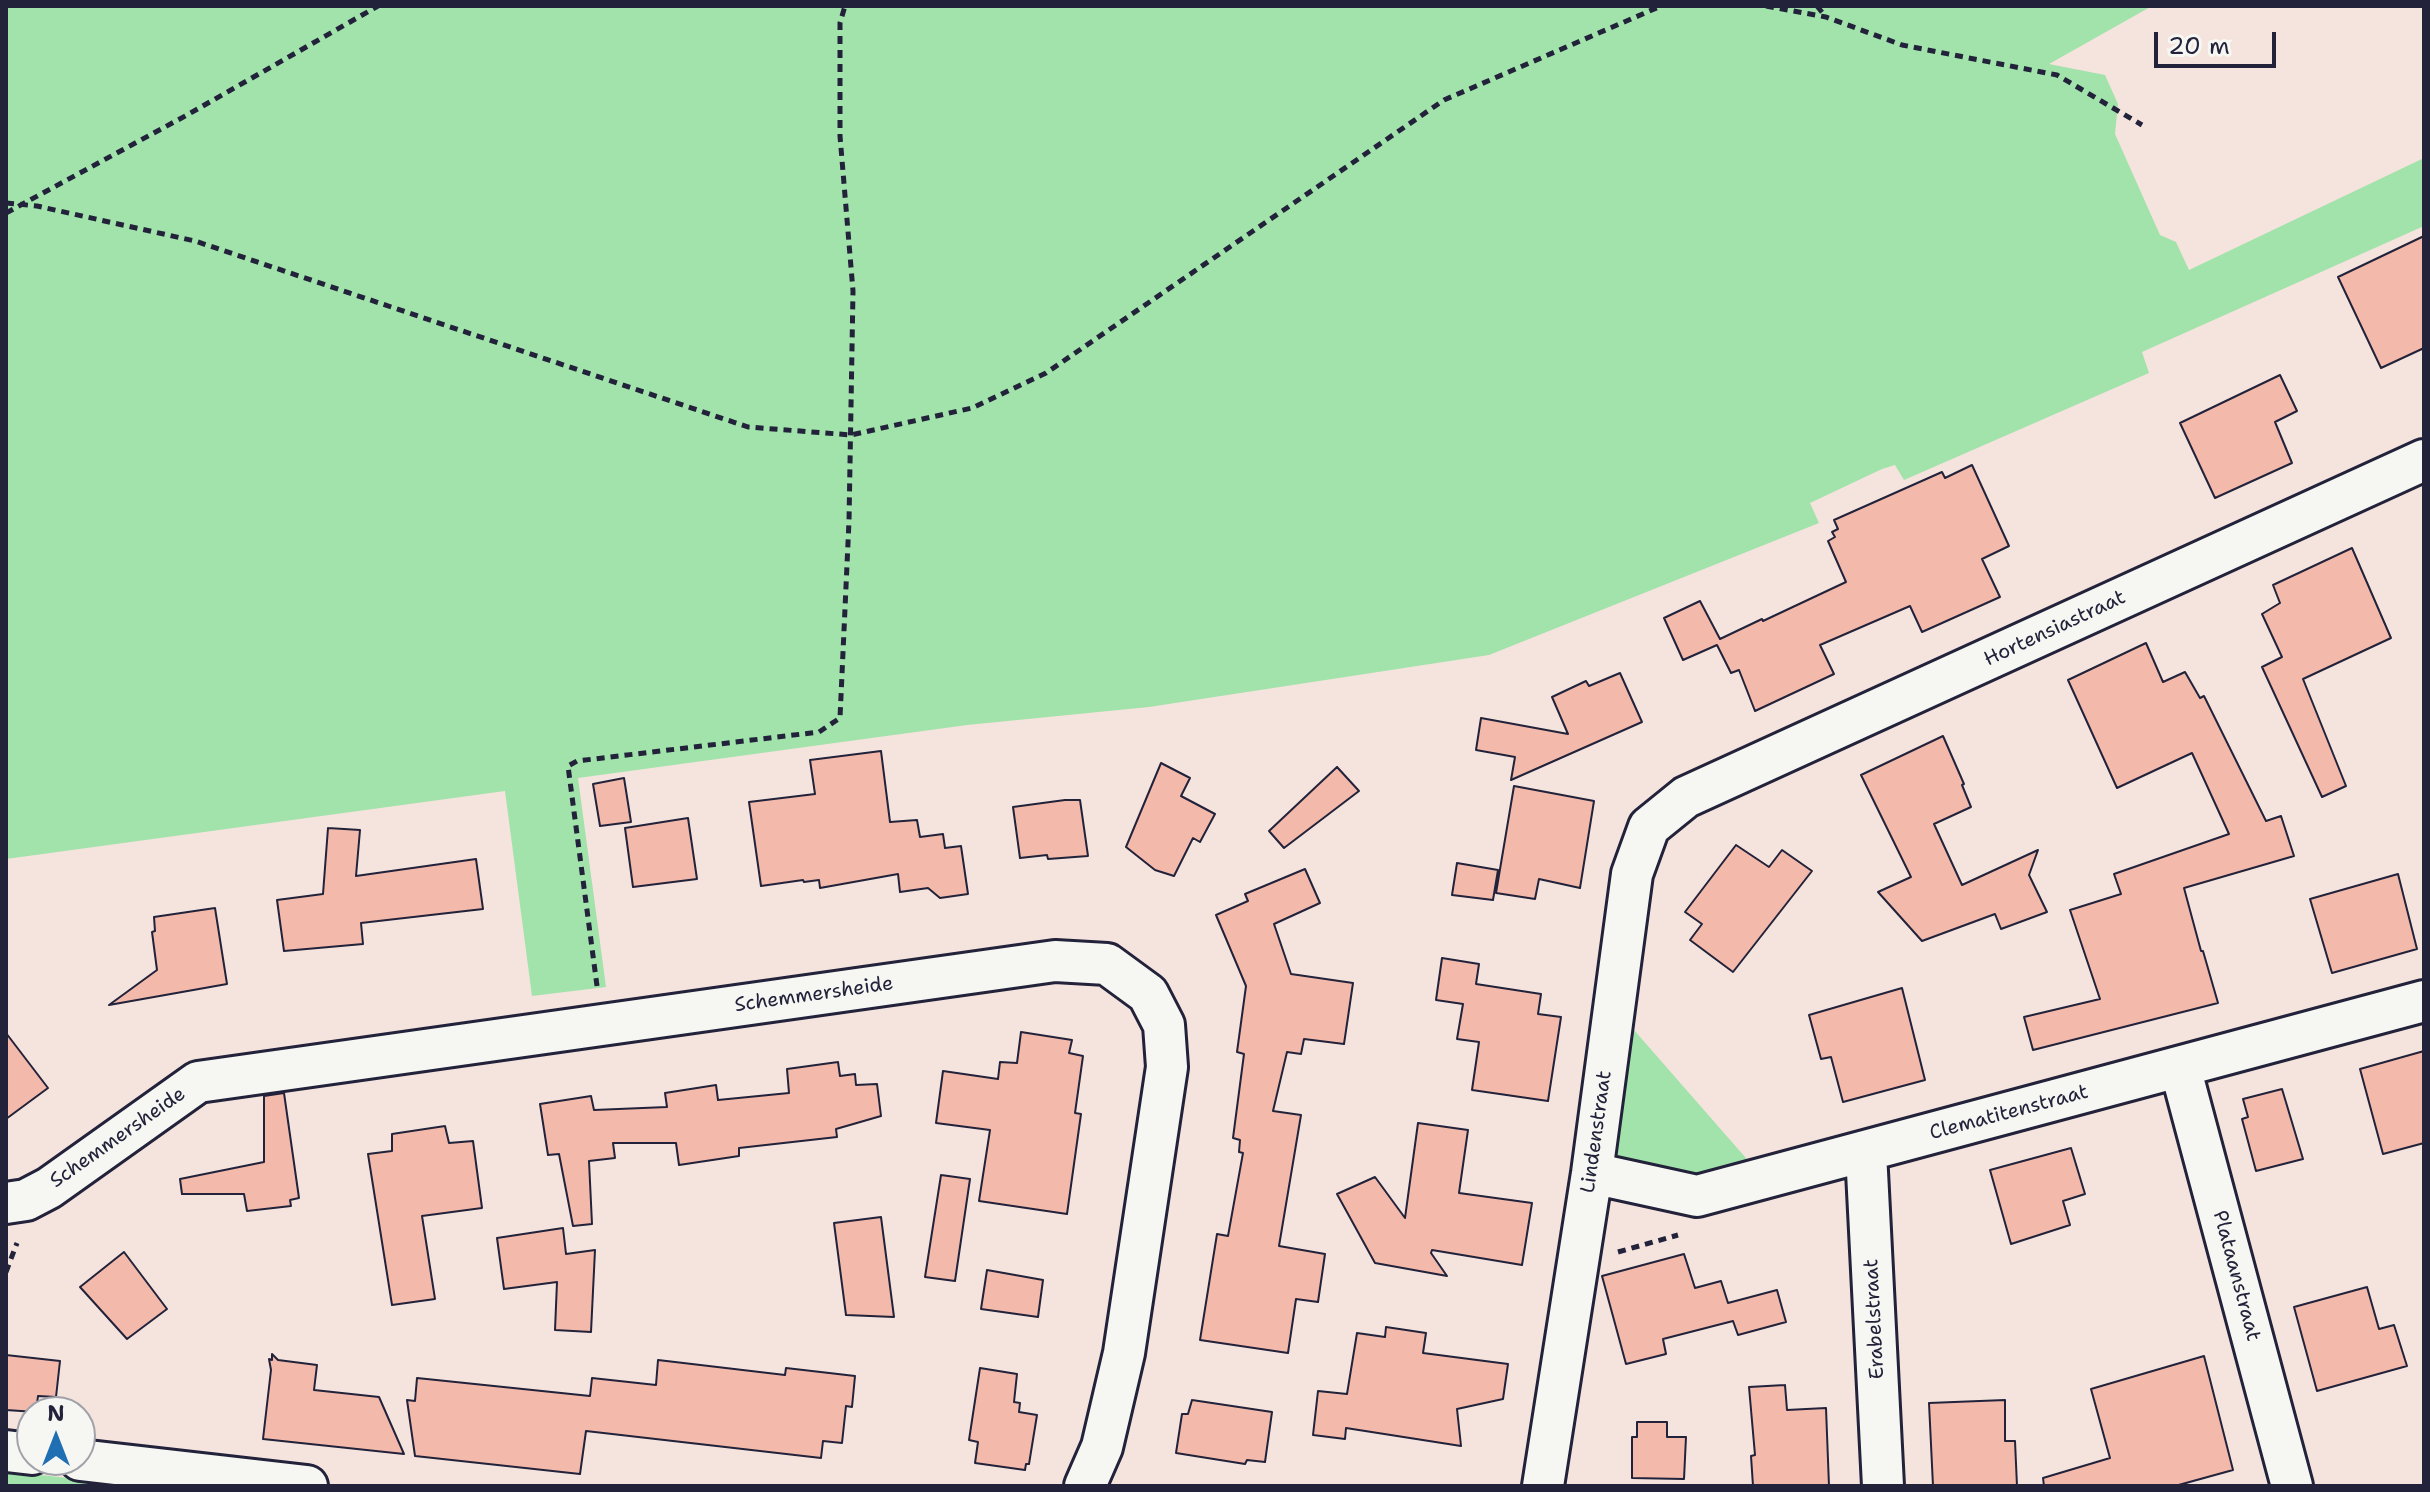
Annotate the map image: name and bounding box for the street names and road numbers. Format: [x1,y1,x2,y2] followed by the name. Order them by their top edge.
[1980,586,2130,672] street label: Hortensiastraat
[733,972,895,1018] street label: Schemmersheide
[1577,1069,1617,1195] street label: Lindenstraat
[1927,1080,2091,1146] street label: Clematitenstraat
[46,1082,190,1194] street label: Schemmersheide
[2207,1208,2265,1344] street label: Plataanstraat
[1860,1258,1890,1380] street label: Erabelstraat

